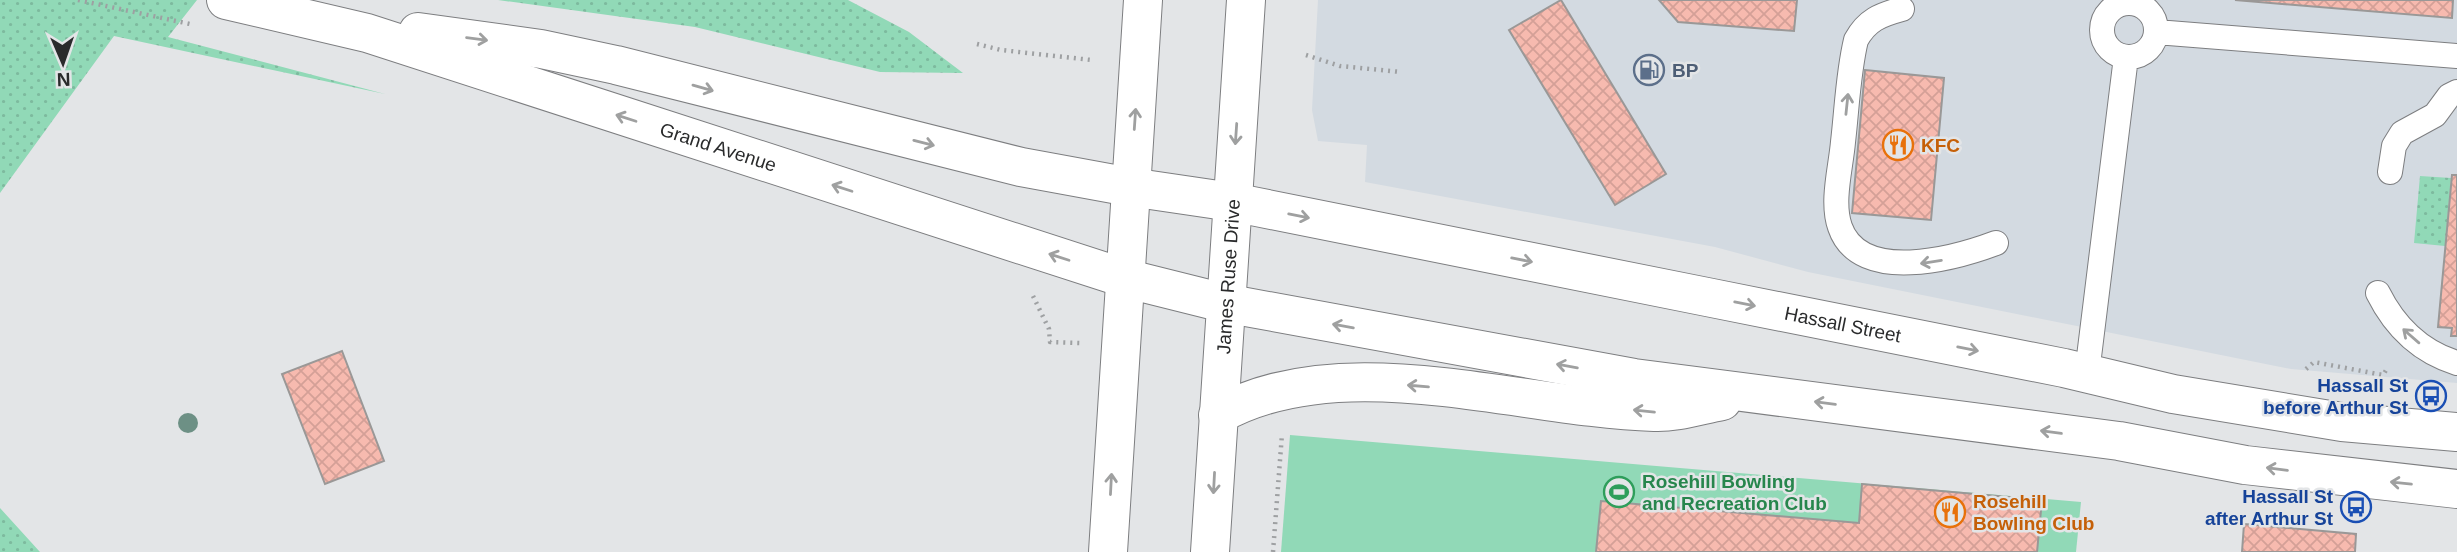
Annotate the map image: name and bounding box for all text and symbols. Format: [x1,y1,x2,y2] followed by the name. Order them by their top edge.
[28,28,98,98] north arrow
[465,32,488,45] one-way arrow
[1632,53,1666,87] fuel station icon: BP
[1672,60,1699,81] place label: BP
[56,69,71,90] text: N
[691,82,714,95] one-way arrow
[1841,94,1854,116] one-way arrow
[1129,108,1142,130] one-way arrow
[615,111,637,123] one-way arrow
[657,119,779,176] street label: Grand Avenue
[1229,123,1242,145] one-way arrow
[1881,128,1915,162] restaurant icon: KFC
[1921,135,1960,156] place label: KFC
[912,137,934,150] one-way arrow
[832,181,854,193] one-way arrow
[1213,198,1244,355] street label: James Ruse Drive
[1287,209,1310,223] one-way arrow
[1048,250,1070,263] one-way arrow
[1510,254,1533,267] one-way arrow
[1920,255,1942,268] one-way arrow
[1733,298,1756,312] one-way arrow
[1783,303,1904,346] street label: Hassall Street
[1333,318,1355,332] one-way arrow
[2402,328,2420,344] one-way arrow
[1956,342,1979,356] one-way arrow
[1556,359,1579,372] one-way arrow
[2263,375,2409,418] place label: Hassall St before Arthur St
[1407,379,1429,392] one-way arrow
[2414,379,2448,413] bus stop icon: Hassall St before Arthur St
[1815,396,1837,409] one-way arrow
[1633,404,1655,417] one-way arrow
[2040,425,2063,438] one-way arrow
[2266,462,2289,475] one-way arrow
[1207,471,1220,494] one-way arrow
[1642,471,1827,514] place label: Rosehill Bowling and Recreation Club
[1105,473,1118,496] one-way arrow
[1602,475,1636,509] sports icon: Rosehill Bowling and Recreation Club
[2390,476,2413,489] one-way arrow
[2205,486,2334,529] place label: Hassall St after Arthur St
[2339,490,2373,524] bus stop icon: Hassall St after Arthur St
[1973,491,2094,534] place label: Rosehill Bowling Club
[1933,495,1967,529] restaurant icon: Rosehill Bowling Club

